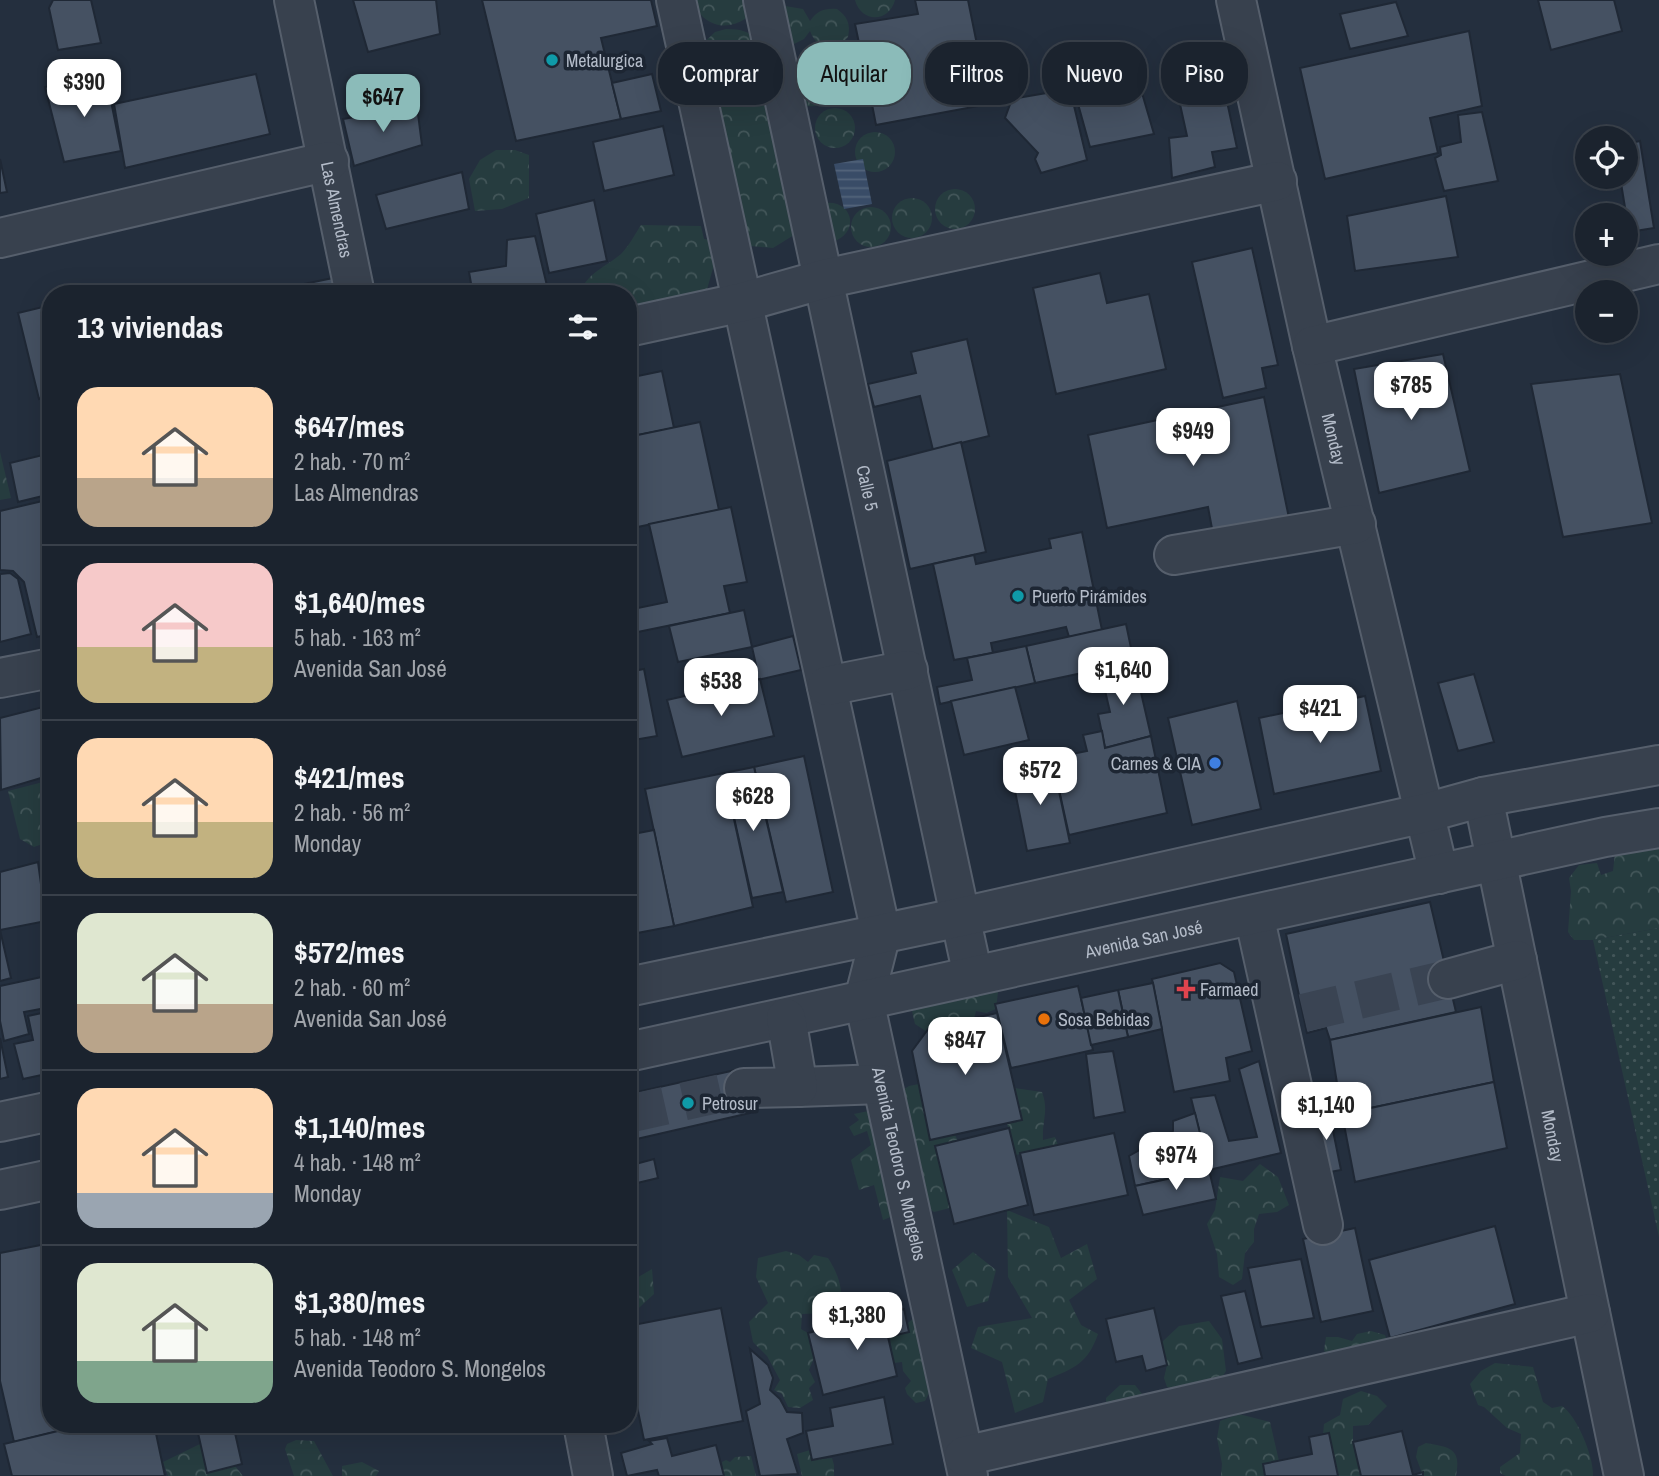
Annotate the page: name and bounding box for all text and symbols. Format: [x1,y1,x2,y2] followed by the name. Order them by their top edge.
[658,42,783,105] chip: Comprar
[797,42,911,105] chip: Alquilar
[925,42,1028,105] chip: Filtros
[1042,42,1147,105] chip: Nuevo
[1161,42,1248,105] chip: Piso
[566,48,643,73] place label: Metalurgica
[544,52,560,68] marker: Metalurgica
[43,60,125,119] pin: $390
[63,66,105,97] text: $390
[342,74,424,134] pin: $647
[362,81,404,112] text: $647
[1575,126,1638,343] map controls
[1575,126,1638,189] button: locate
[315,159,360,260] street label: Las Almendras
[1575,203,1638,266] button: +
[1575,280,1638,343] button: −
[77,307,223,347] text: 13 viviendas
[564,308,602,346] icon: filters
[1370,362,1452,422] pin: $785
[1390,369,1432,400] text: $785
[294,406,405,446] text: $647/mes
[1152,408,1234,468] pin: $949
[1316,411,1353,468] street label: Monday
[133,415,217,499] icon: home
[1172,415,1214,446] text: $949
[294,446,410,477] text: 2 hab. · 70 m²
[851,463,885,513] street label: Calle 5
[294,477,419,508] text: Las Almendras
[294,582,425,622] text: $1,640/mes
[1032,584,1147,609] place label: Puerto Pirámides
[1010,588,1026,604] marker: Puerto Pirámides
[133,591,217,675] icon: home
[294,622,421,653] text: 5 hab. · 163 m²
[1066,648,1180,707] pin: $1,640
[294,653,447,684] text: Avenida San José
[1094,654,1152,685] text: $1,640
[680,658,762,718] pin: $538
[700,665,742,696] text: $538
[1279,686,1361,745] pin: $421
[1299,692,1341,723] text: $421
[999,748,1081,807] pin: $572
[1111,751,1201,776] place label: Carnes & CIA
[1019,754,1061,785] text: $572
[1207,755,1223,771] marker: Carnes & CIA
[294,757,405,797] text: $421/mes
[133,766,217,850] icon: home
[712,774,794,833] pin: $628
[732,780,774,811] text: $628
[294,797,410,828] text: 2 hab. · 56 m²
[294,828,361,859] text: Monday
[1082,913,1205,964] street label: Avenida San José
[294,932,405,972] text: $572/mes
[133,941,217,1025] icon: home
[294,972,410,1003] text: 2 hab. · 60 m²
[1200,977,1258,1002] place label: Farmaed
[1178,981,1194,997] marker: Farmaed
[294,1003,447,1034] text: Avenida San José
[1058,1007,1150,1032] place label: Sosa Bebidas
[1036,1011,1052,1027] marker: Sosa Bebidas
[924,1018,1006,1077] pin: $847
[944,1024,986,1055] text: $847
[866,1064,933,1263] street label: Avenida Teodoro S. Mongelos
[1269,1082,1383,1142] pin: $1,140
[1297,1089,1355,1120] text: $1,140
[702,1091,758,1116] place label: Petrosur
[680,1095,696,1111] marker: Petrosur
[294,1107,425,1147] text: $1,140/mes
[1536,1107,1571,1165] street label: Monday
[133,1116,217,1200] icon: home
[1135,1132,1217,1192] pin: $974
[1155,1139,1197,1170] text: $974
[294,1147,421,1178] text: 4 hab. · 148 m²
[294,1178,361,1209] text: Monday
[294,1282,425,1322] text: $1,380/mes
[133,1291,217,1375] icon: home
[800,1292,914,1352] pin: $1,380
[828,1299,886,1330] text: $1,380
[294,1322,421,1353] text: 5 hab. · 148 m²
[294,1353,546,1384] text: Avenida Teodoro S. Mongelos

